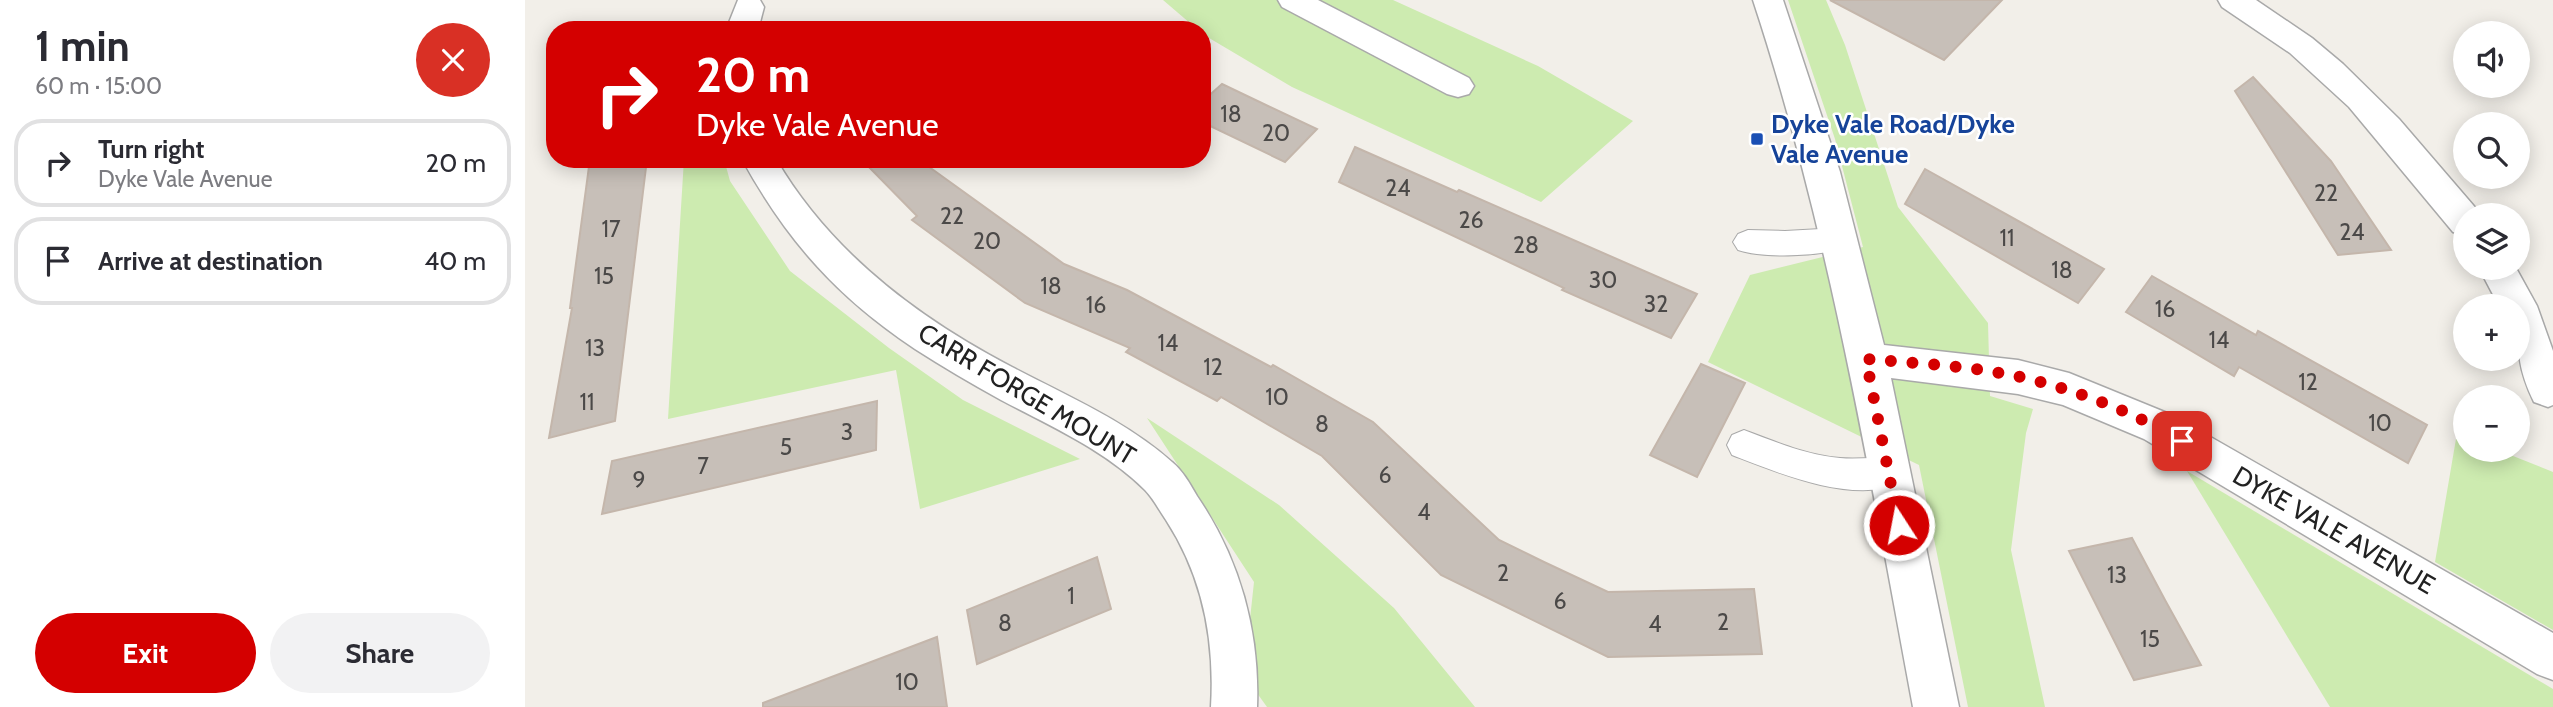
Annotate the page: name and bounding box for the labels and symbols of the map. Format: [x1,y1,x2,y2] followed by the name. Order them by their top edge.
[1220,100,1242,128] house number: 18
[1771,108,2015,170] place label: Dyke Vale Road/Dyke Vale Avenue
[1262,119,1290,147] house number: 20
[1749,131,1765,147] marker: Dyke Vale Road/Dyke Vale Avenue
[1385,174,1411,202] house number: 24
[2314,179,2338,207] house number: 22
[940,202,964,230] house number: 22
[1458,206,1484,234] house number: 26
[601,215,621,243] house number: 17
[2339,218,2365,246] house number: 24
[2000,224,2015,252] house number: 11
[973,227,1001,255] house number: 20
[1513,231,1539,259] house number: 28
[2051,256,2073,284] house number: 18
[594,262,614,290] house number: 15
[1589,266,1617,294] house number: 30
[1040,272,1062,300] house number: 18
[1644,290,1668,318] house number: 32
[1086,291,1106,319] house number: 16
[2155,295,2175,323] house number: 16
[912,316,1142,472] street label: CARR FORGE MOUNT
[2209,326,2229,354] house number: 14
[1158,329,1178,357] house number: 14
[585,334,605,362] house number: 13
[1203,353,1223,381] house number: 12
[2298,368,2318,396] house number: 12
[1265,383,1289,411] house number: 10
[580,388,595,416] house number: 11
[2368,409,2392,437] house number: 10
[1315,410,1329,438] house number: 8
[2152,411,2212,471] pin
[841,418,853,446] house number: 3
[780,433,792,461] house number: 5
[697,452,709,480] house number: 7
[2227,459,2441,601] street label: DYKE VALE AVENUE
[1378,461,1392,489] house number: 6
[632,466,646,494] house number: 9
[1862,488,1936,562] position arrow
[1417,498,1431,526] house number: 4
[1497,559,1509,587] house number: 2
[2107,561,2127,589] house number: 13
[1067,582,1075,610] house number: 1
[1553,587,1567,615] house number: 6
[1717,608,1729,636] house number: 2
[998,609,1012,637] house number: 8
[1648,610,1662,638] house number: 4
[2140,625,2160,653] house number: 15
[895,668,919,696] house number: 10

